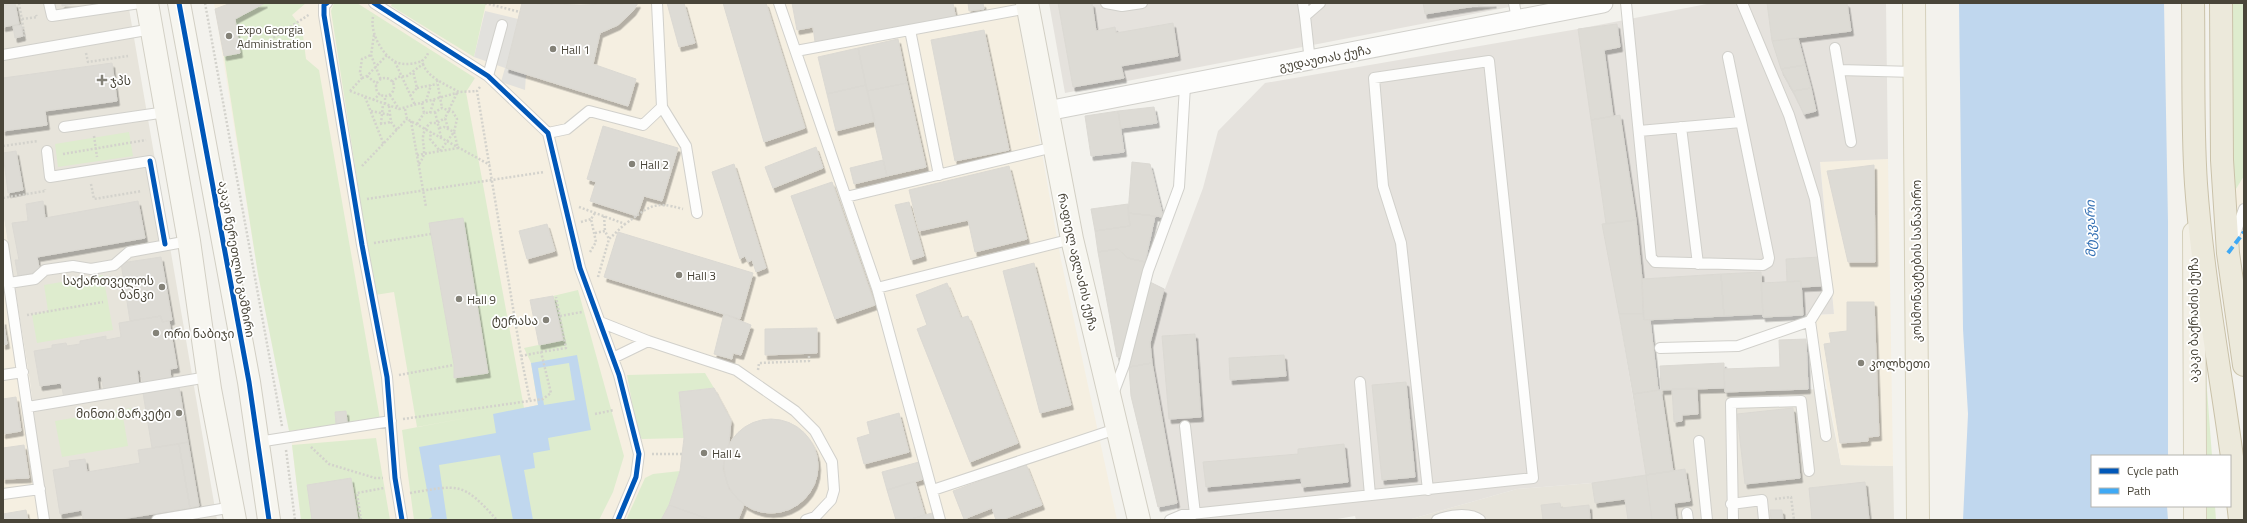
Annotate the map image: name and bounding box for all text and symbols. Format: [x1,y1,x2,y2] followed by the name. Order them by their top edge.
[237,20,312,53] place label: Expo Georgia Administration
[224,31,234,41] marker: Expo Georgia Administration
[561,40,590,59] place label: Hall 1
[1277,40,1373,76] street label: გუდაუთას ქუჩა
[548,44,558,54] marker: Hall 1
[110,71,131,90] place label: ჯპს
[97,75,107,85] marker: ჯპს
[640,155,669,174] place label: Hall 2
[627,159,637,169] marker: Hall 2
[214,179,260,339] street label: აკაკი წერეთლის გამზირი
[1907,180,1926,342] street label: კოსმონავტების სანაპირო
[1053,191,1103,333] street label: რაფიელ აგლაძის ქუჩა
[2079,200,2100,258] water label: მტკვარი
[2184,257,2203,383] street label: აკაკი ბაქრაძის ქუჩა
[687,266,716,285] place label: Hall 3
[674,270,684,280] marker: Hall 3
[63,271,154,304] place label: საქართველოს ბანკი
[157,282,167,292] marker: საქართველოს ბანკი
[467,290,496,309] place label: Hall 9
[454,294,464,304] marker: Hall 9
[492,311,538,330] place label: ტერასა
[541,315,551,325] marker: ტერასა
[164,324,234,343] place label: ორი ნაბიჯი
[151,328,161,338] marker: ორი ნაბიჯი
[1869,354,1930,373] place label: კოლხეთი
[1856,358,1866,368] marker: კოლხეთი
[76,404,171,423] place label: მინთი მარკეტი
[174,408,184,418] marker: მინთი მარკეტი
[712,444,741,463] place label: Hall 4
[699,448,709,458] marker: Hall 4
[2091,455,2231,507] legend
[2127,461,2179,480] text: Cycle path
[2127,481,2151,500] text: Path

